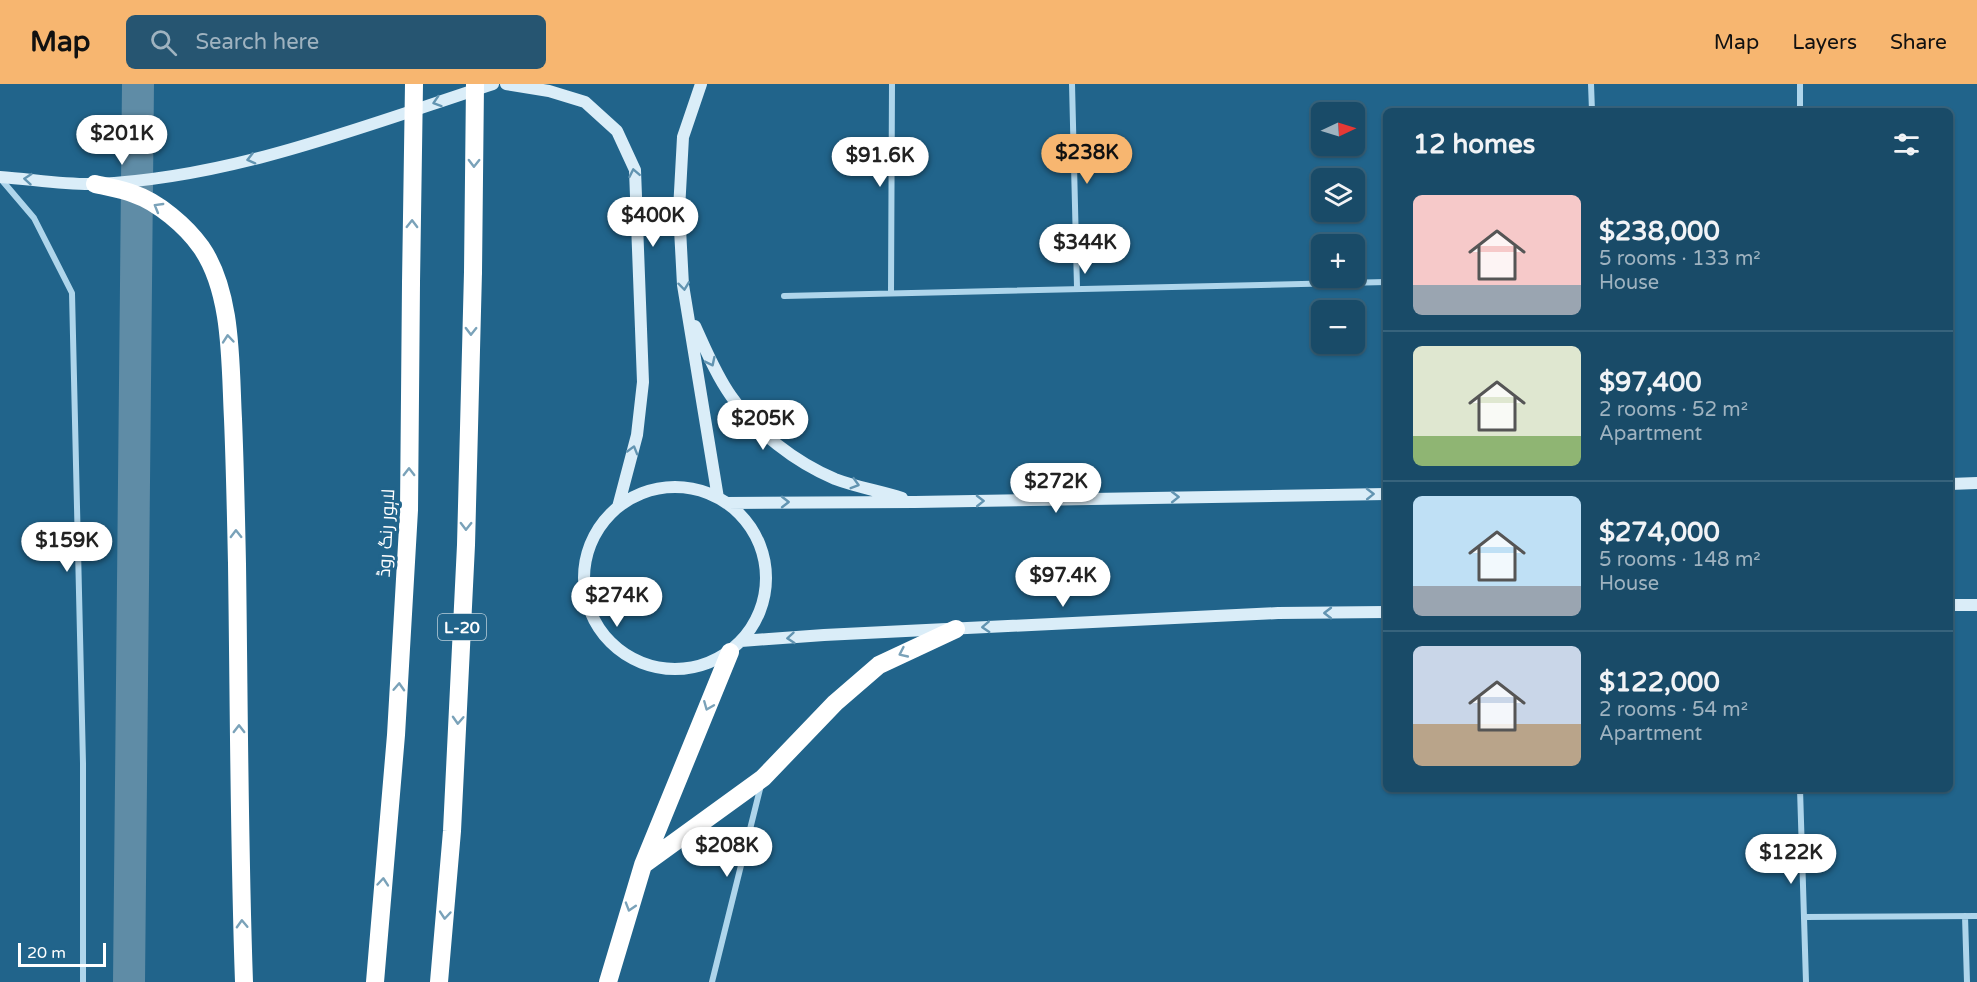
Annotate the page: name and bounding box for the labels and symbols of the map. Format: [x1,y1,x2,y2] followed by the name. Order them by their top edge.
[432,95,443,108] one-way arrow
[1311,102,1365,156] north arrow
[80,115,164,166] pin: $201K
[1045,134,1129,185] pin: $238K
[831,137,929,188] pin: $91.6K
[246,151,256,164] one-way arrow
[468,159,480,168] one-way arrow
[628,168,641,178] one-way arrow
[24,173,33,186] one-way arrow
[611,197,695,248] pin: $400K
[154,203,165,214] one-way arrow
[406,220,418,229] one-way arrow
[1043,224,1127,275] pin: $344K
[677,282,690,291] one-way arrow
[465,326,478,335] one-way arrow
[222,334,235,343] one-way arrow
[704,356,716,367] one-way arrow
[721,400,805,451] pin: $205K
[625,445,638,455] one-way arrow
[1014,463,1098,514] pin: $272K
[403,467,416,476] one-way arrow
[850,477,860,490] one-way arrow
[373,488,400,578] street label: لاہور رنگ روڈ
[1365,488,1374,500] one-way arrow
[1170,491,1179,503] one-way arrow
[975,494,984,507] one-way arrow
[780,496,789,508] one-way arrow
[460,521,473,530] one-way arrow
[25,522,109,573] pin: $159K
[230,529,242,538] one-way arrow
[1014,557,1112,608] pin: $97.4K
[575,577,659,628] pin: $274K
[1323,607,1332,619] one-way arrow
[438,614,486,640] road number: L-20
[981,621,990,634] one-way arrow
[787,631,796,644] one-way arrow
[898,646,909,658] one-way arrow
[392,683,405,692] one-way arrow
[703,700,715,711] one-way arrow
[451,716,464,725] one-way arrow
[233,724,246,733] one-way arrow
[685,827,769,878] pin: $208K
[1749,834,1833,885] pin: $122K
[376,877,389,886] one-way arrow
[625,901,637,912] one-way arrow
[439,910,452,920] one-way arrow
[236,919,249,928] one-way arrow
[18,940,106,968] scale bar

